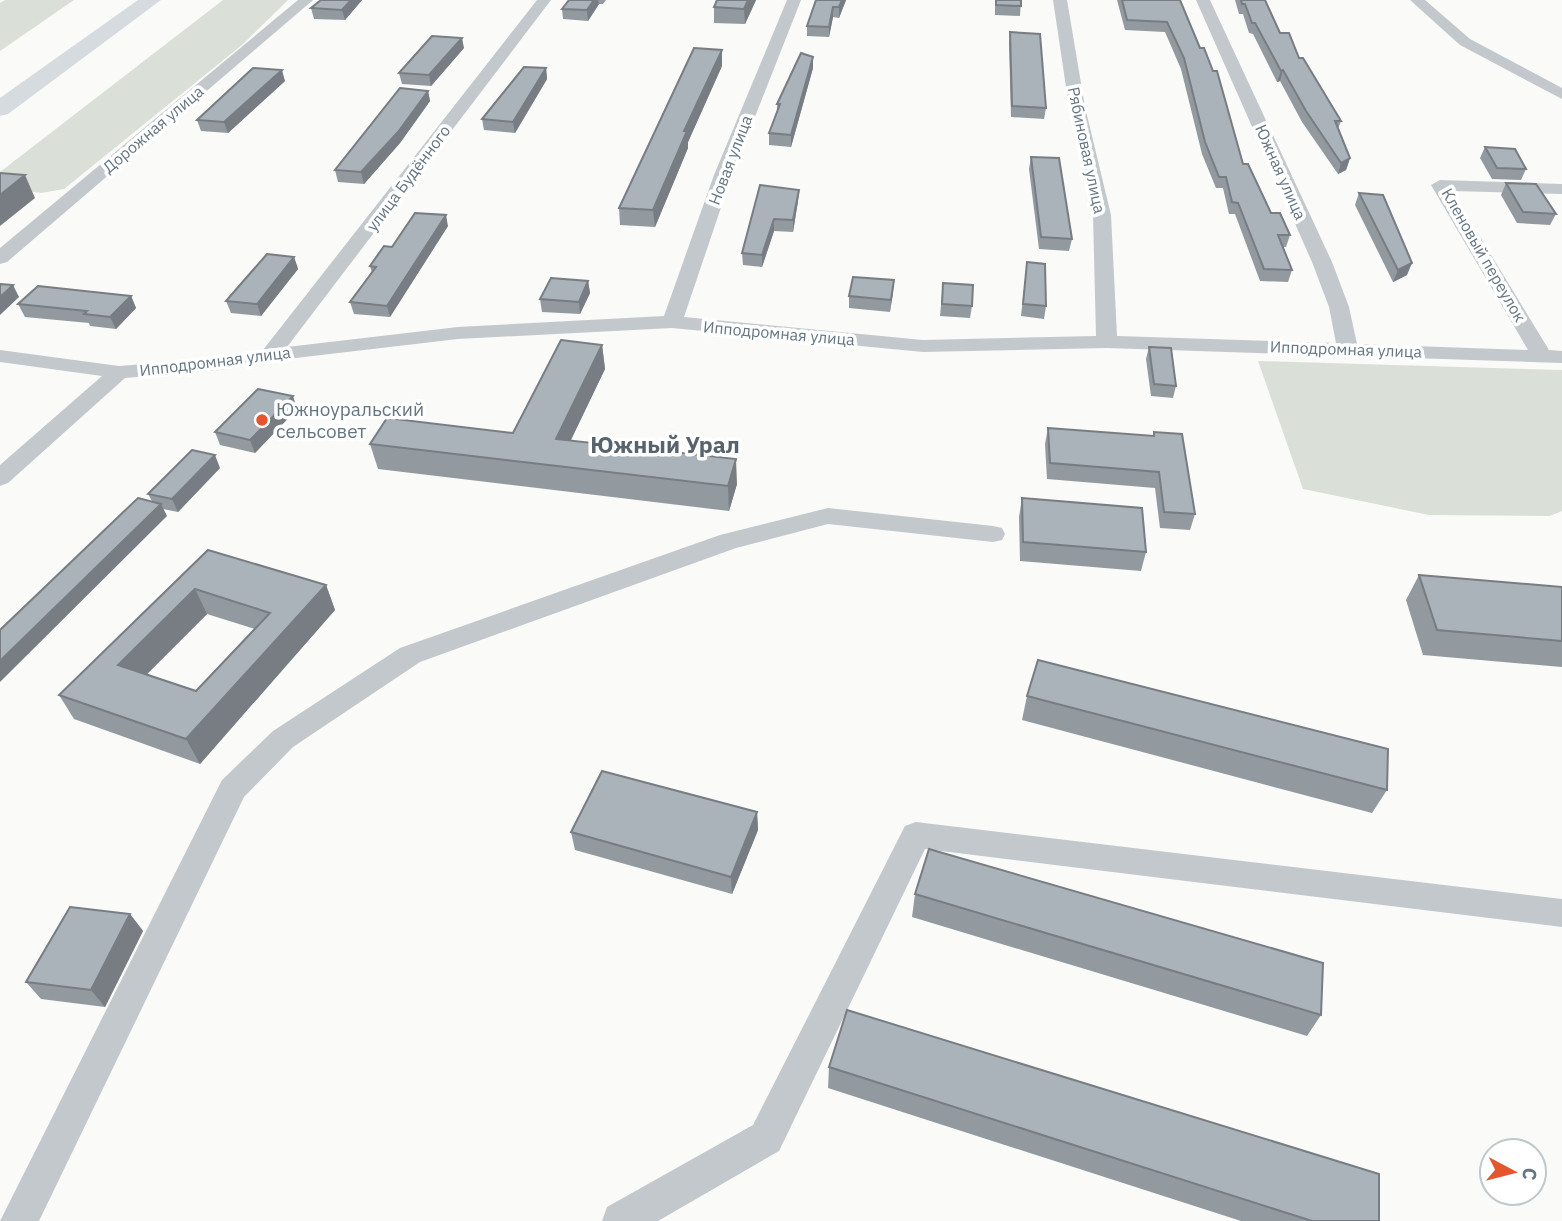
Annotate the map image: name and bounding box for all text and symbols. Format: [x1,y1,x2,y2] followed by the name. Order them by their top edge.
[99,81,208,177] street label: Дорожная улица
[1064,85,1110,216] street label: Рябиновая улица
[704,112,756,208] street label: Новая улица
[362,121,454,235] street label: улица Будённого
[1251,121,1311,223] street label: Южная улица
[1438,185,1531,326] street label: Кленовый переулок
[702,316,856,350] street label: Ипподромная улица
[1270,336,1423,362] street label: Ипподромная улица
[138,342,292,380] street label: Ипподромная улица
[276,397,424,443] place label: Южноуральский сельсовет
[254,412,270,428] marker: Южноуральский сельсовет
[590,429,740,459] district label: Южный Урал
[1478,1137,1548,1207] north arrow
[1517,1166,1543,1182] text: С

